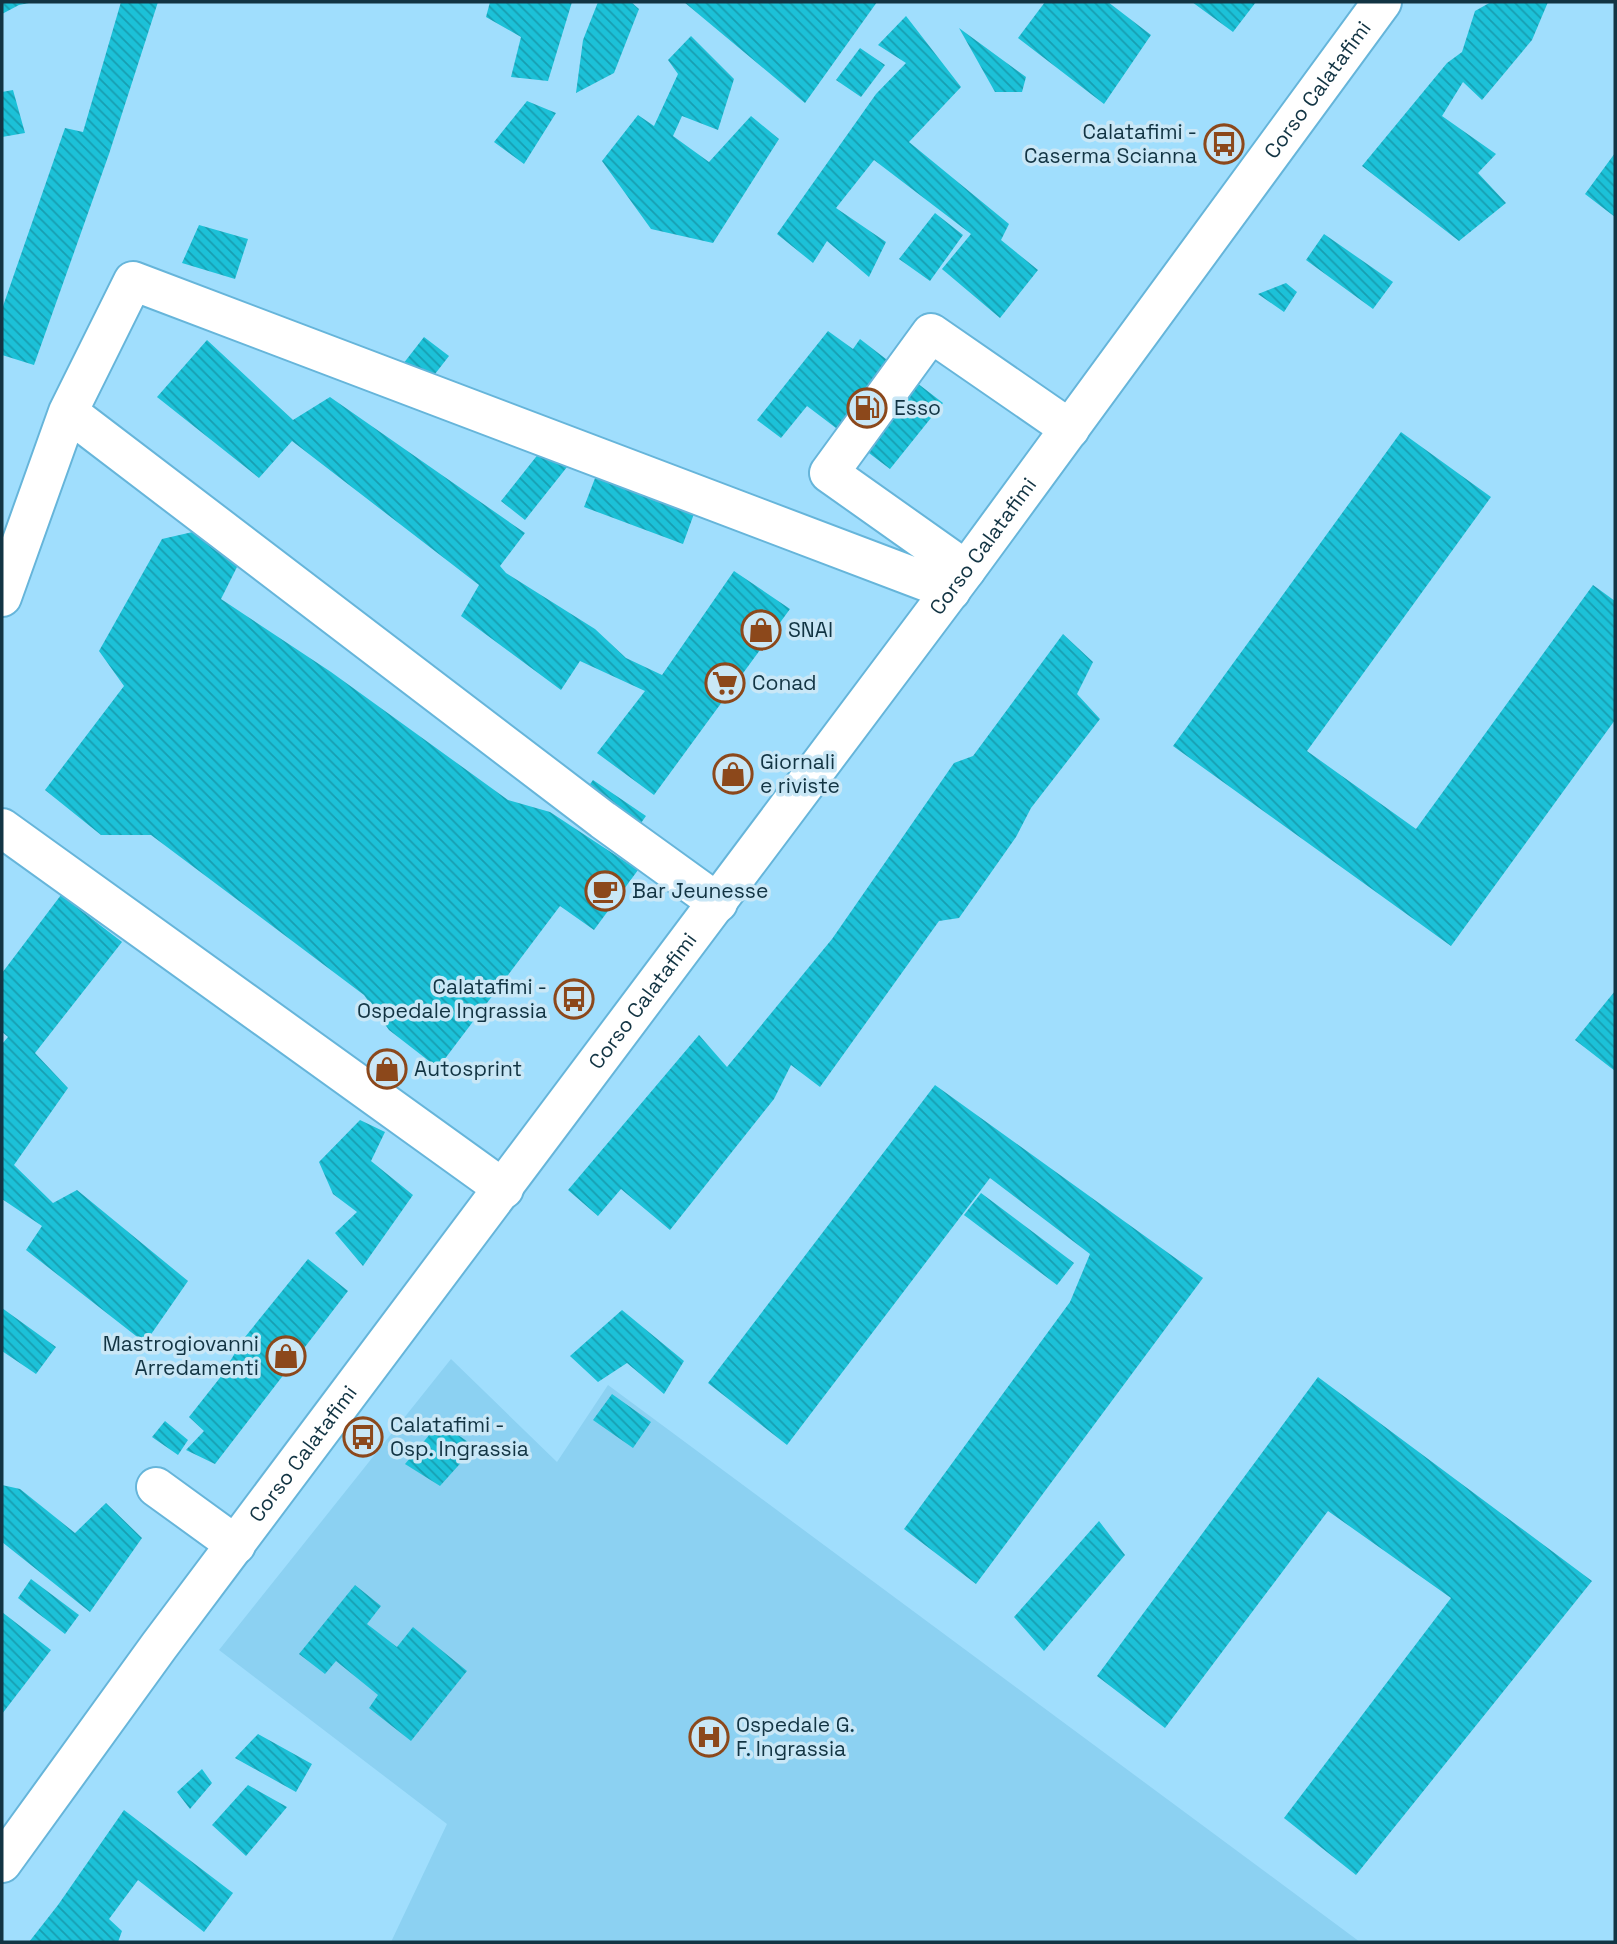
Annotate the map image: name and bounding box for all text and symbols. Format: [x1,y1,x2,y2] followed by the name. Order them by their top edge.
[1258,15,1377,164] street label: Corso Calatafimi
[1024,118,1197,169] place label: Calatafimi - Caserma Scianna
[1203,123,1245,165] bus stop icon: Calatafimi - Caserma Scianna
[846,387,888,429] fuel station icon: Esso
[894,394,941,421] place label: Esso
[923,472,1042,620] street label: Corso Calatafimi
[740,609,782,651] shop icon: SNAI
[788,616,833,643] place label: SNAI
[704,662,746,704] supermarket icon: Conad
[752,669,817,696] place label: Conad
[760,748,840,799] place label: Giornali e riviste
[712,753,754,795] shop icon: Giornali e riviste
[584,870,626,912] cafe icon: Bar Jeunesse
[632,877,768,904] place label: Bar Jeunesse
[582,927,702,1074] street label: Corso Calatafimi
[357,973,547,1024] place label: Calatafimi - Ospedale Ingrassia
[553,978,595,1020] bus stop icon: Calatafimi - Ospedale Ingrassia
[366,1048,408,1090] shop icon: Autosprint
[414,1055,522,1082] place label: Autosprint
[103,1330,259,1381] place label: Mastrogiovanni Arredamenti
[265,1335,307,1377] shop icon: Mastrogiovanni Arredamenti
[243,1380,363,1527] street label: Corso Calatafimi
[390,1411,529,1462] place label: Calatafimi - Osp. Ingrassia
[342,1416,384,1458] bus stop icon: Calatafimi - Osp. Ingrassia
[736,1711,855,1762] place label: Ospedale G. F. Ingrassia
[688,1716,730,1758] hospital icon: Ospedale G. F. Ingrassia

